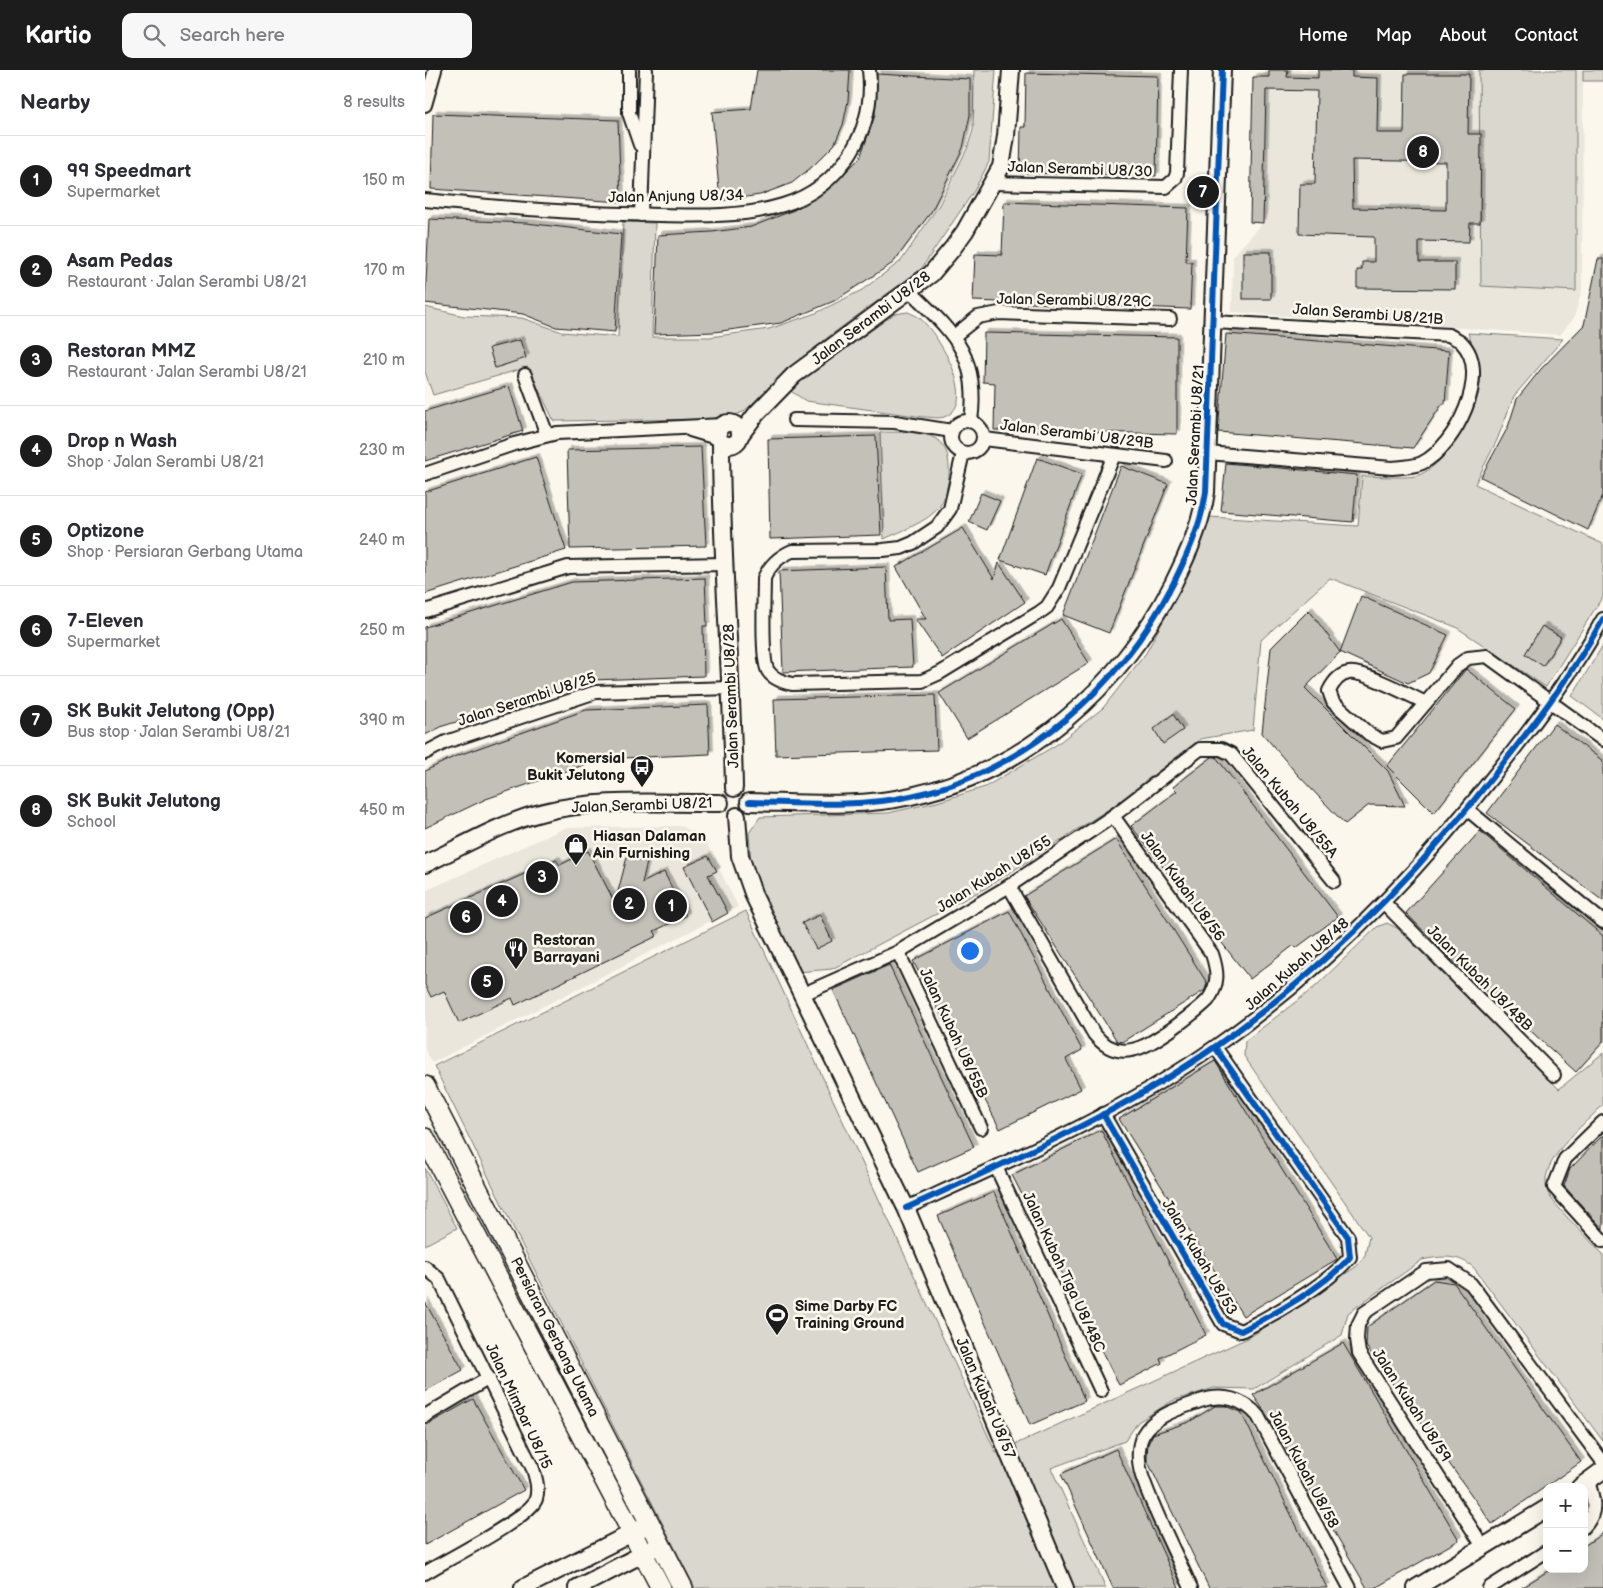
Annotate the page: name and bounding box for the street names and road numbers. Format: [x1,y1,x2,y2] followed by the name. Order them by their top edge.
[1007,157,1153,182] street label: Jalan Serambi U8/30
[608,186,744,207] street label: Jalan Anjung U8/34
[808,267,935,369] street label: Jalan Serambi U8/28
[996,290,1152,311] street label: Jalan Serambi U8/29C
[1292,300,1444,329] street label: Jalan Serambi U8/21B
[1182,364,1209,506] street label: Jalan Serambi U8/21
[999,416,1155,453] street label: Jalan Serambi U8/29B
[719,623,744,768] street label: Jalan Serambi U8/28
[456,668,599,731] street label: Jalan Serambi U8/25
[1237,743,1342,863] street label: Jalan Kubah U8/55A
[571,794,713,817] street label: Jalan Serambi U8/21
[1136,827,1229,945] street label: Jalan Kubah U8/56
[934,832,1055,917] street label: Jalan Kubah U8/55
[1241,914,1353,1015] street label: Jalan Kubah U8/48
[1423,921,1537,1035] street label: Jalan Kubah U8/48B
[915,965,992,1101] street label: Jalan Kubah U8/55B
[1018,1189,1109,1356] street label: Jalan Kubah Tiga U8/48C
[1158,1196,1242,1319] street label: Jalan Kubah U8/53
[506,1254,603,1420] street label: Persiaran Gerbang Utama
[951,1335,1020,1462] street label: Jalan Kubah U8/57
[481,1340,556,1472] street label: Jalan Mimbar U8/15
[1368,1345,1455,1465] street label: Jalan Kubah U8/59
[1264,1407,1343,1532] street label: Jalan Kubah U8/58

